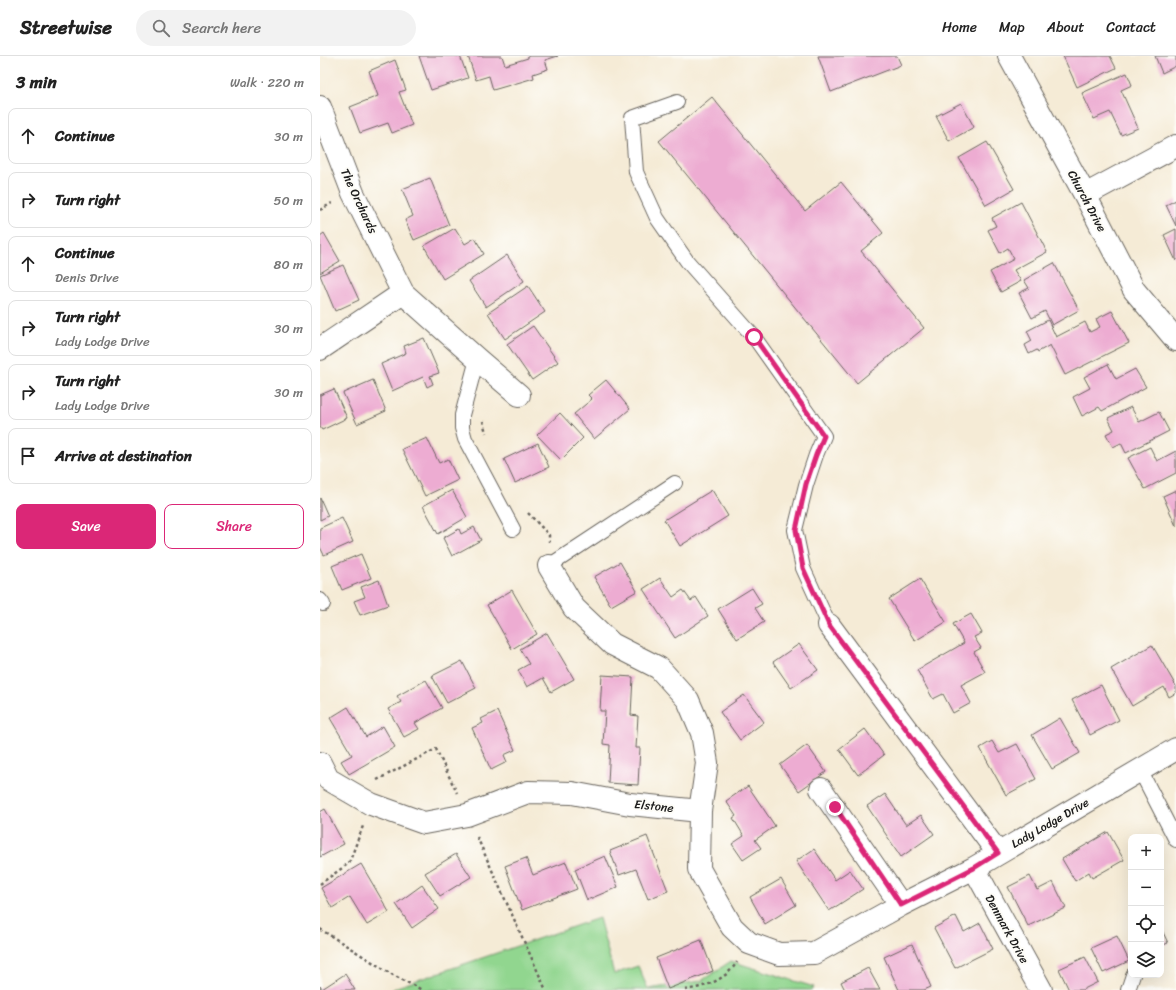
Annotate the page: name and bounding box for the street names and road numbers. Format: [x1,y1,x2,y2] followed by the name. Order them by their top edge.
[334,165,384,238] street label: The Orchards
[1061,166,1113,236] street label: Church Drive
[1007,792,1093,854] street label: Lady Lodge Drive
[633,793,675,819] street label: Elstone
[979,890,1035,968] street label: Denmark Drive

